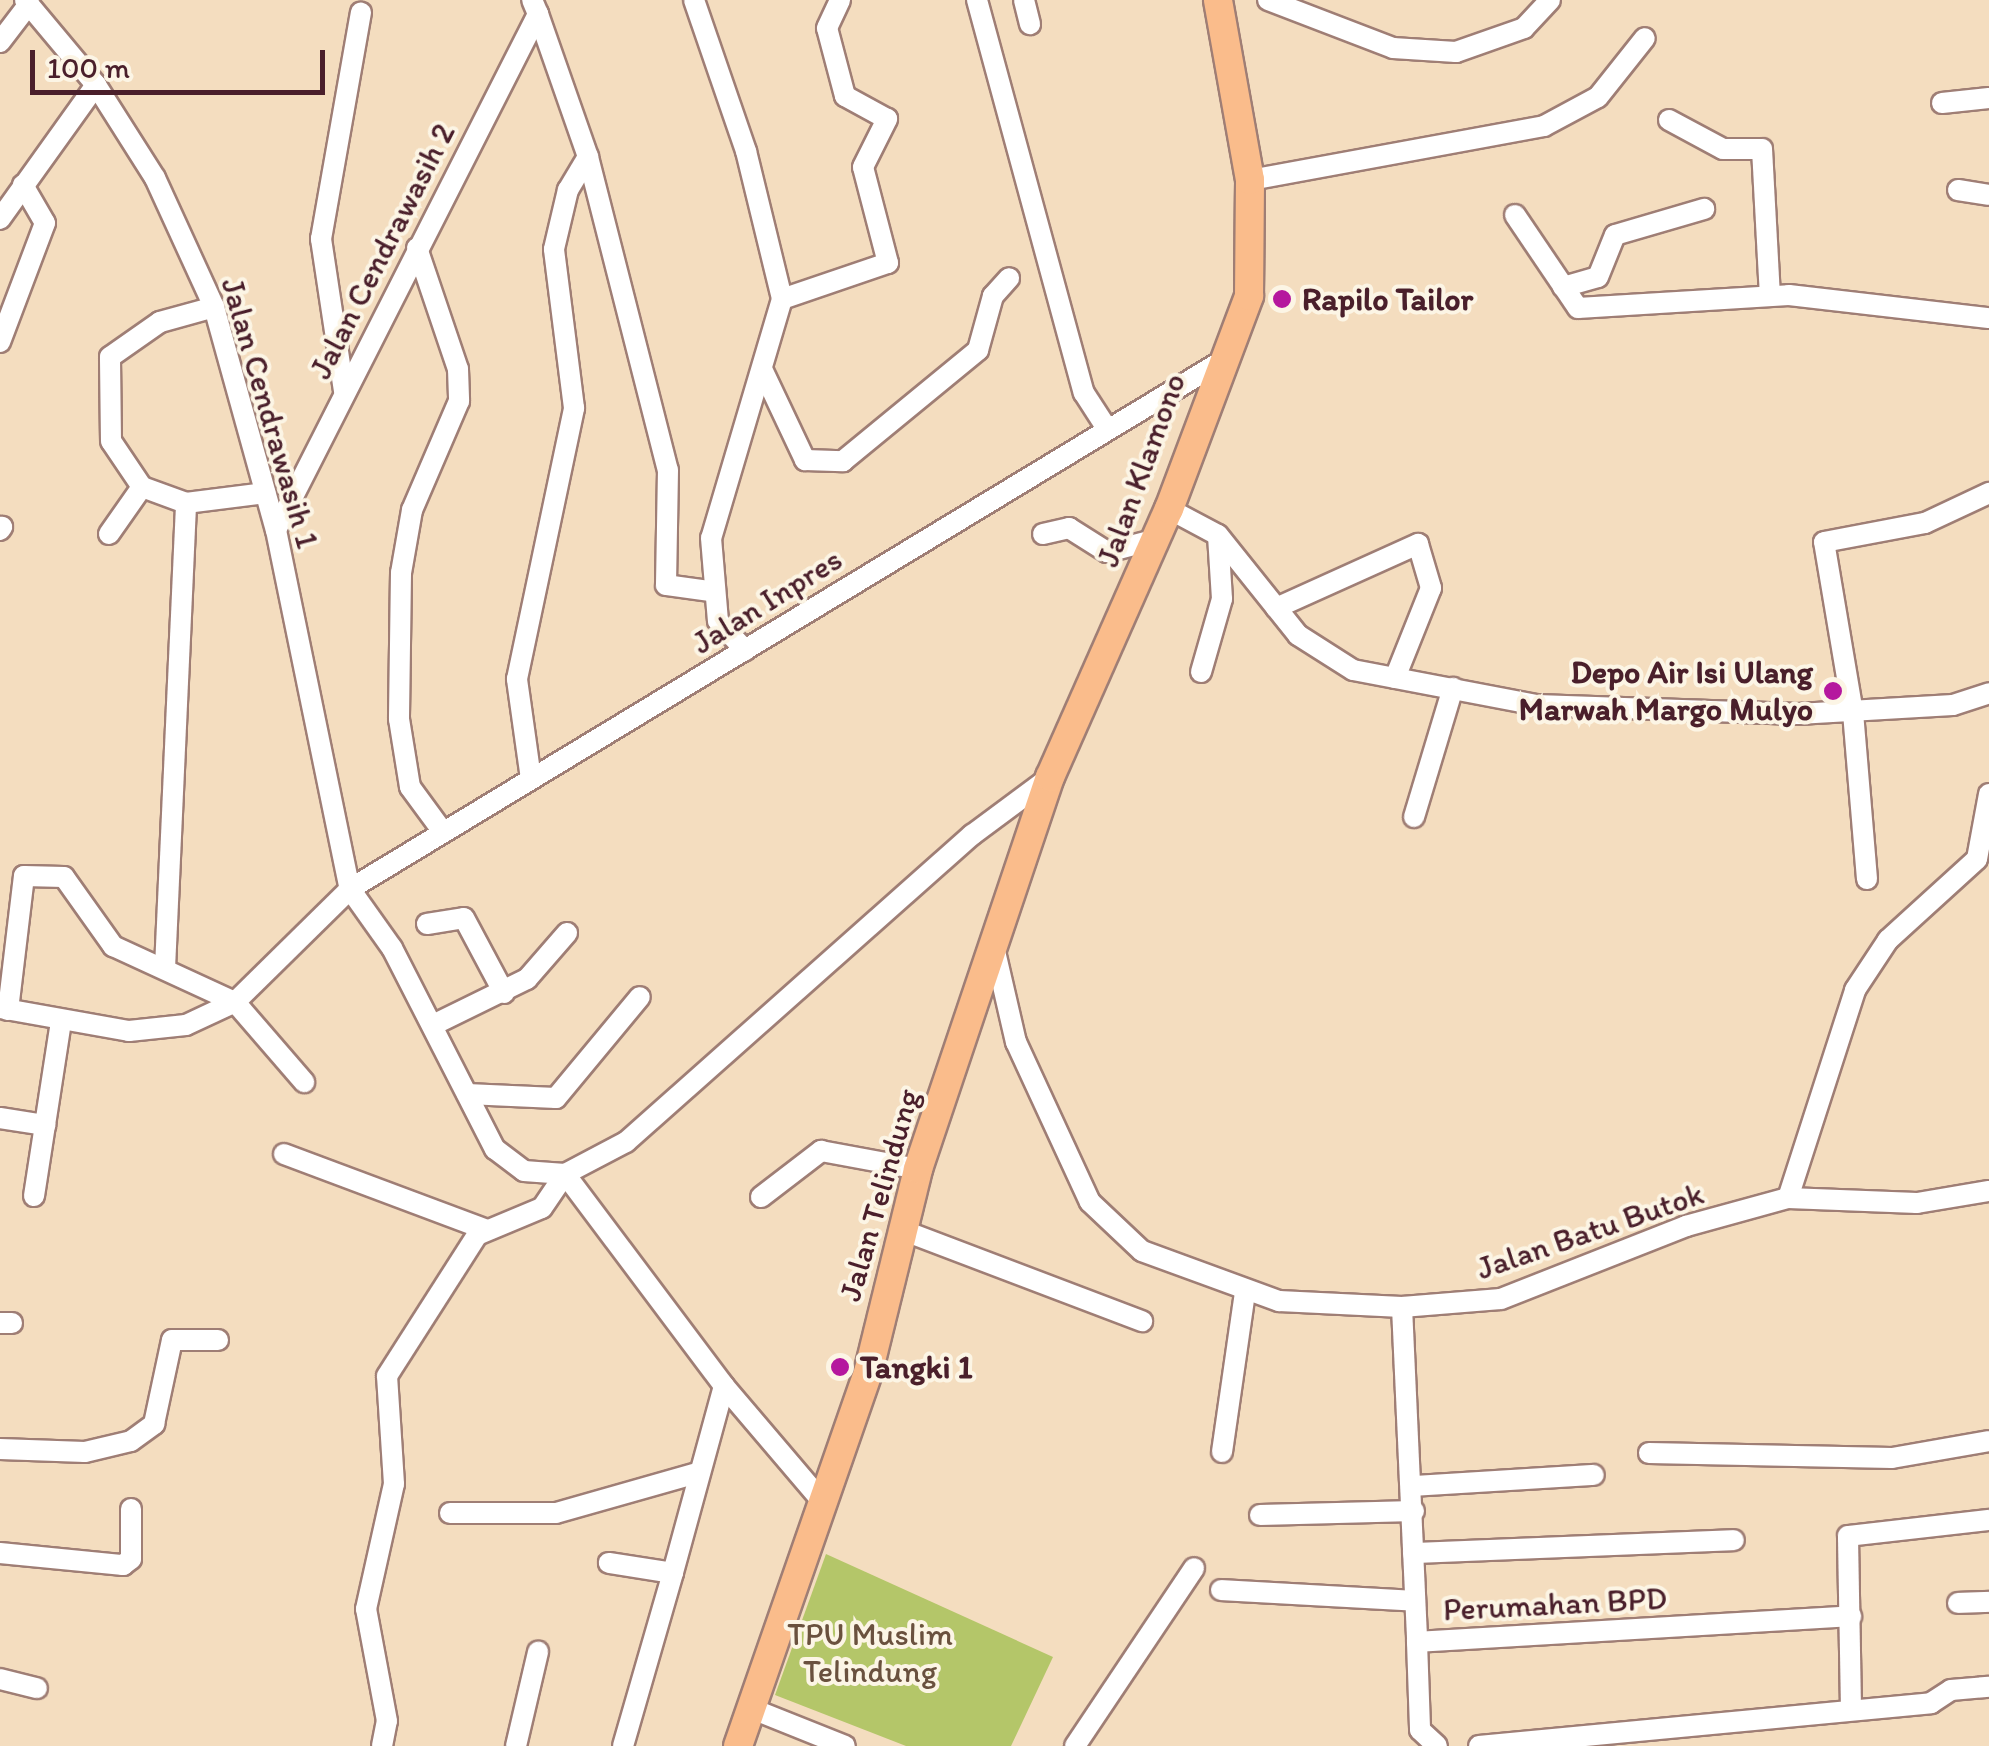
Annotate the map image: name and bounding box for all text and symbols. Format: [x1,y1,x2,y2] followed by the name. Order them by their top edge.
[35,30,330,92] scale bar
[47,49,130,86] text: 100 m
[301,117,463,385] street label: Jalan Cendrawasih 2
[213,273,327,553] street label: Jalan Cendrawasih 1
[1302,280,1473,318] place label: Rapilo Tailor
[1271,288,1293,310] marker: Rapilo Tailor
[1088,368,1194,572] street label: Jalan Klamono
[685,540,849,662] street label: Jalan Inpres
[1519,654,1813,729] place label: Depo Air Isi Ulang Marwah Margo Mulyo
[1822,680,1844,702] marker: Depo Air Isi Ulang Marwah Margo Mulyo
[831,1087,927,1303] street label: Jalan Telindung
[1471,1174,1709,1288] street label: Jalan Batu Butok
[860,1348,973,1386] place label: Tangki 1
[829,1356,851,1378] marker: Tangki 1
[1442,1579,1668,1629] street label: Perumahan BPD
[787,1616,953,1691] park label: TPU Muslim Telindung

